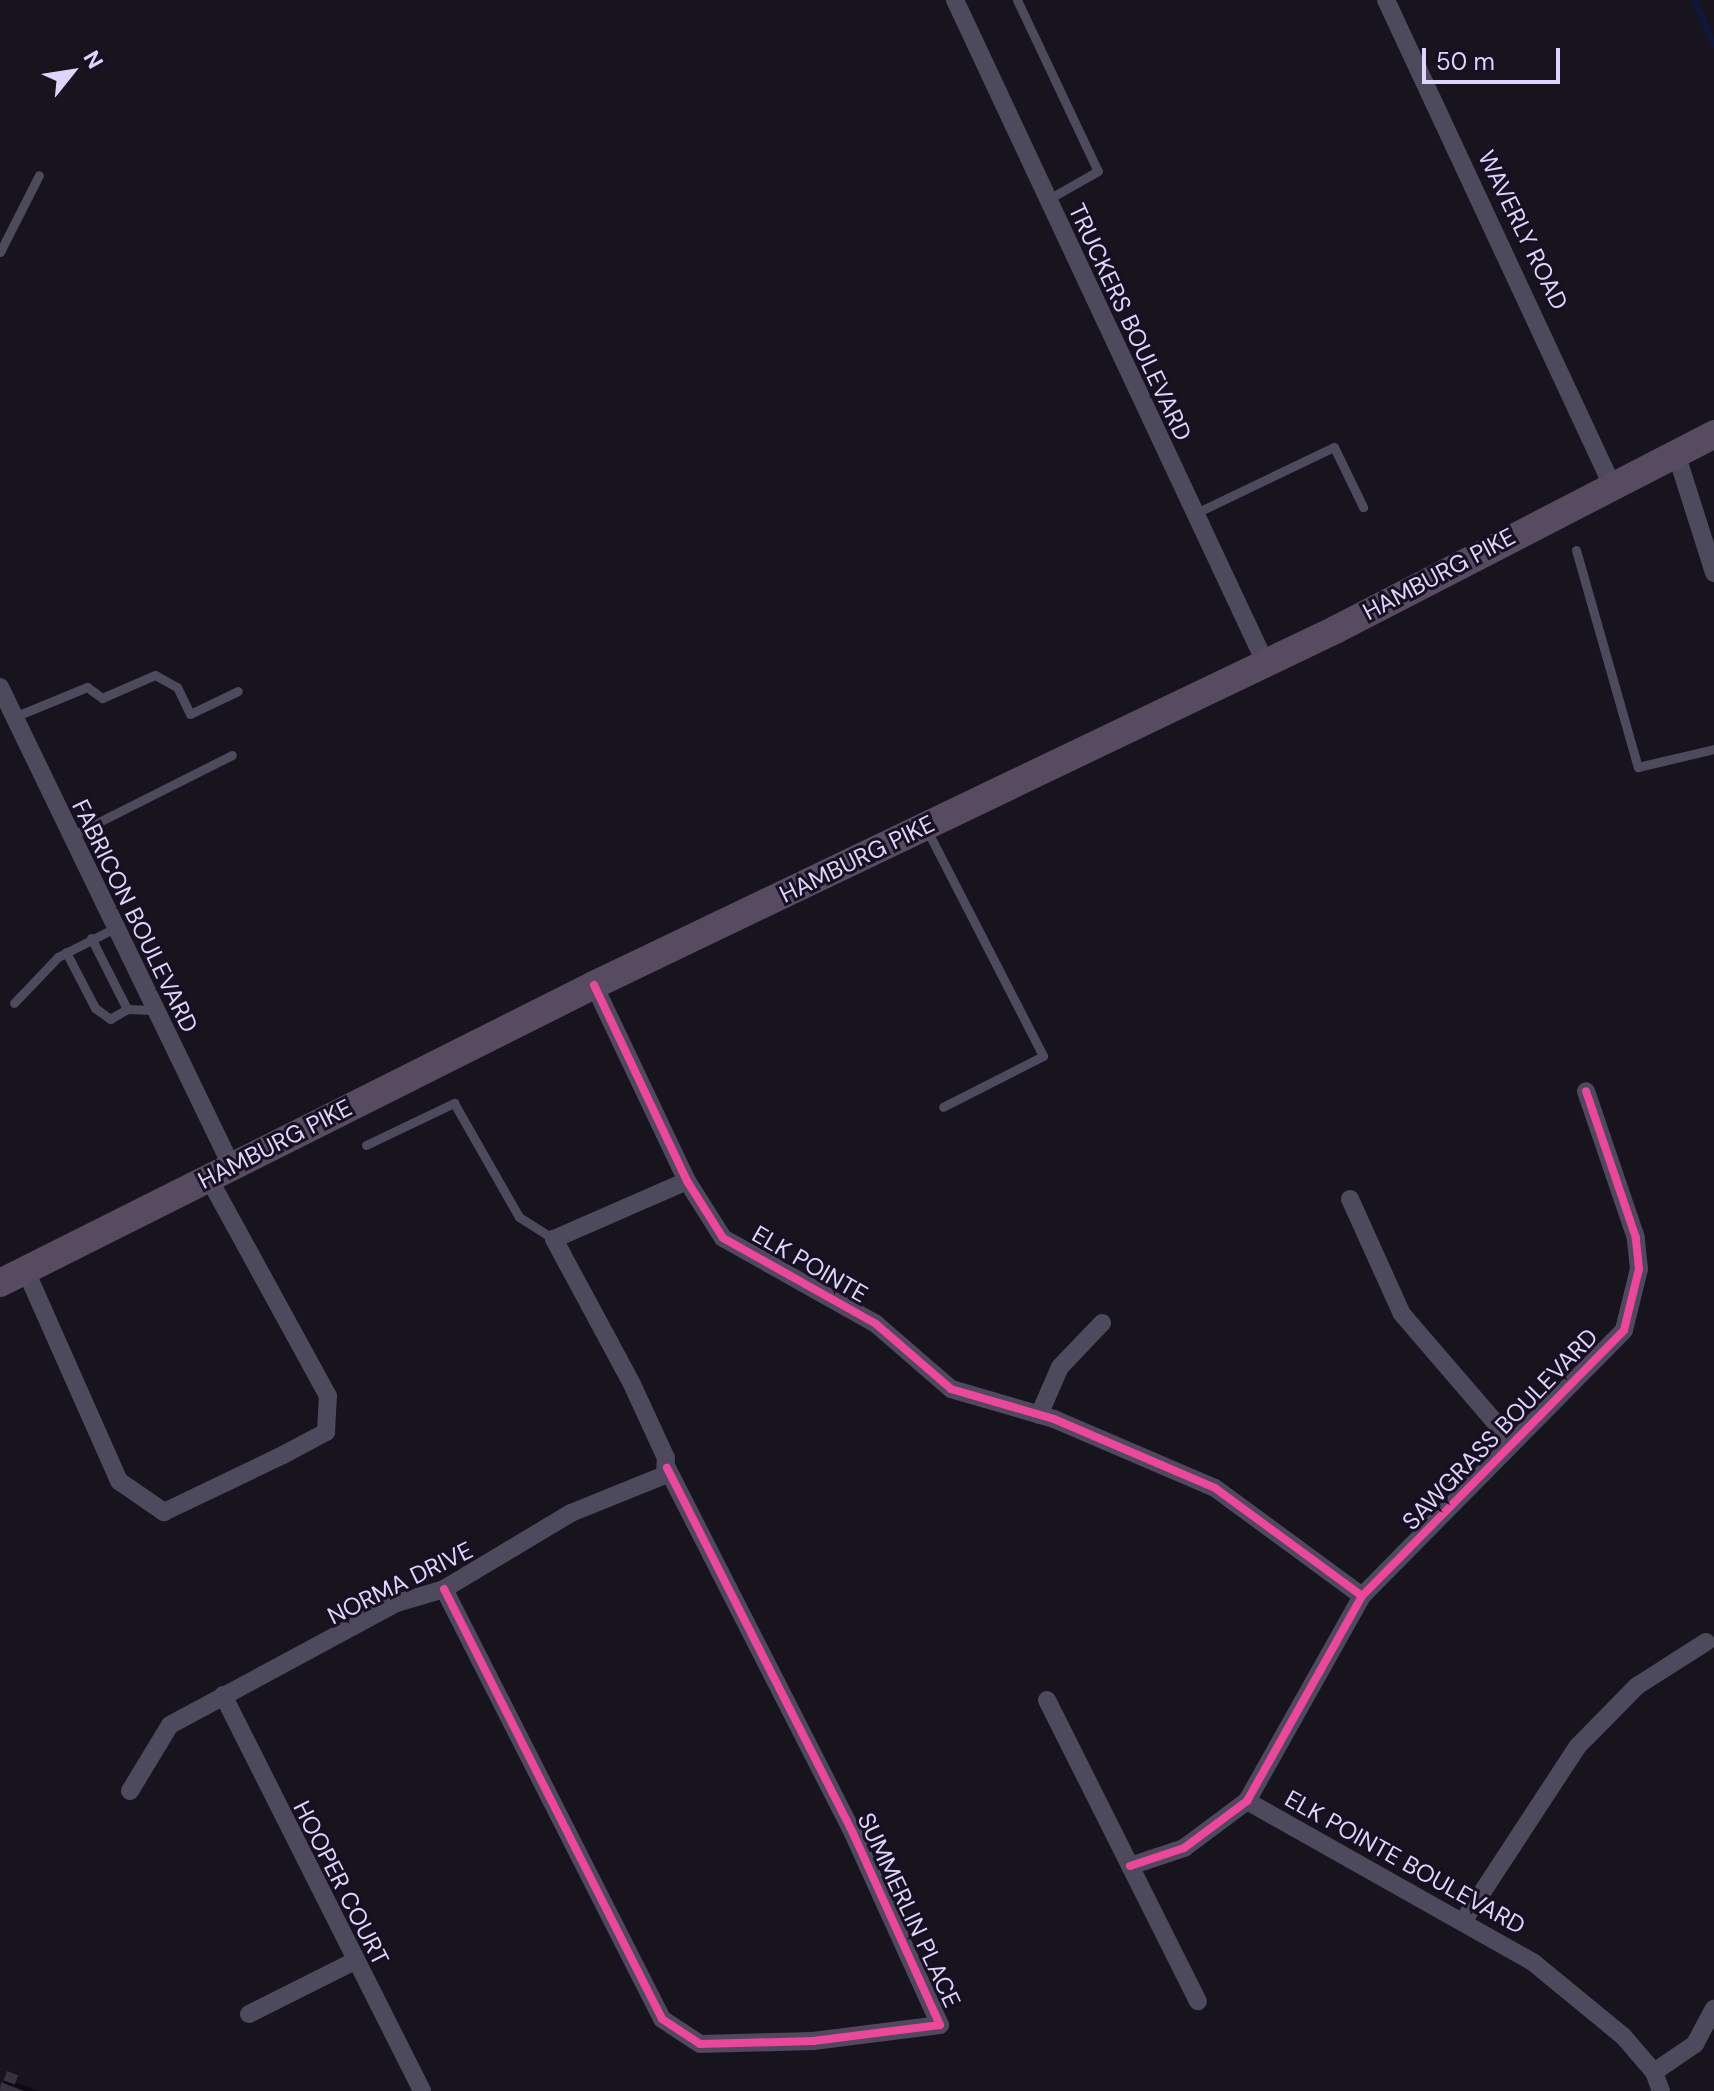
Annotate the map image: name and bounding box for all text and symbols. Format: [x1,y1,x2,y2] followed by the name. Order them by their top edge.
[32,32,112,112] north arrow
[1426,32,1564,82] scale bar
[77,46,110,74] text: N
[1436,46,1495,77] text: 50 m
[1472,146,1574,314] street label: WAVERLY ROAD
[1062,199,1198,445] street label: TRUCKERS BOULEVARD
[1358,522,1520,626] street label: HAMBURG PIKE
[66,795,204,1037] street label: FABRICON BOULEVARD
[775,809,939,909] street label: HAMBURG PIKE
[193,1093,357,1195] street label: HAMBURG PIKE
[747,1219,873,1309] street label: ELK POINTE
[1396,1322,1604,1536] street label: SAWGRASS BOULEVARD
[323,1535,477,1631] street label: NORMA DRIVE
[1280,1784,1530,1940] street label: ELK POINTE BOULEVARD
[287,1796,395,1970] street label: HOOPER COURT
[851,1808,967,2012] street label: SUMMERLIN PLACE

